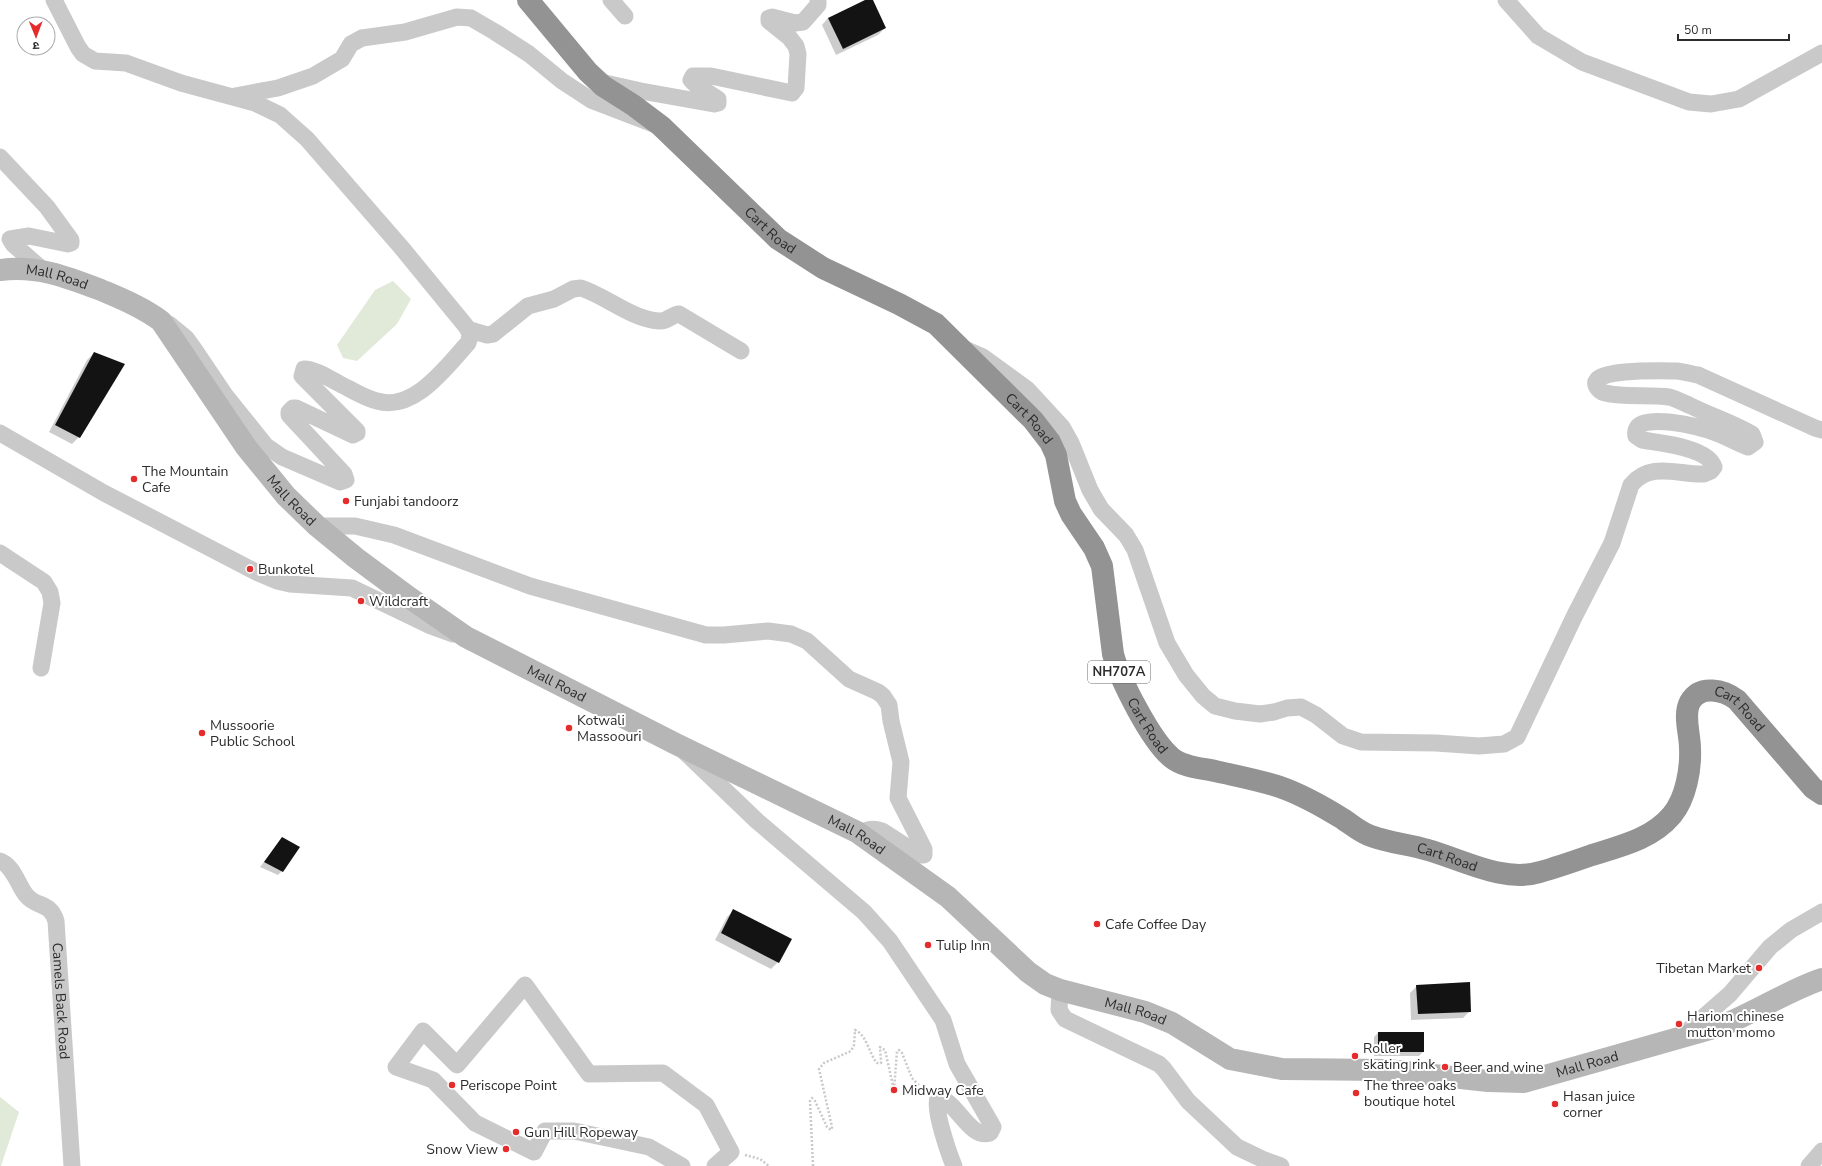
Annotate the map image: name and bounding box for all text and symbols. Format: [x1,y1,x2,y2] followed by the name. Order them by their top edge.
[16,16,56,56] north arrow
[1678,16,1789,42] scale bar
[1684,22,1712,38] text: 50 m
[32,38,40,53] text: उ
[740,202,800,258] street label: Cart Road
[25,260,91,294] street label: Mall Road
[1001,389,1058,448] street label: Cart Road
[142,462,229,497] place label: The Mountain Cafe
[263,471,321,530] street label: Mall Road
[129,474,139,484] marker: The Mountain Cafe
[354,492,459,511] place label: Funjabi tandoorz
[341,496,351,506] marker: Funjabi tandoorz
[258,560,315,579] place label: Bunkotel
[245,564,255,574] marker: Bunkotel
[369,592,428,611] place label: Wildcraft
[356,596,366,606] marker: Wildcraft
[524,660,590,706] street label: Mall Road
[1088,661,1150,683] road number: NH707A
[1713,681,1770,736] street label: Cart Road
[1123,694,1173,758] street label: Cart Road
[577,711,642,746] place label: Kotwali Massoouri
[210,716,296,751] place label: Mussoorie Public School
[564,723,574,733] marker: Kotwali Massoouri
[197,728,207,738] marker: Mussoorie Public School
[825,810,889,859] street label: Mall Road
[1415,838,1480,876] street label: Cart Road
[1105,915,1207,934] place label: Cafe Coffee Day
[1092,919,1102,929] marker: Cafe Coffee Day
[936,936,990,955] place label: Tulip Inn
[923,940,933,950] marker: Tulip Inn
[48,942,75,1060] street label: Camels Back Road
[1656,959,1751,978] place label: Tibetan Market
[1754,963,1764,973] marker: Tibetan Market
[1103,992,1170,1029] street label: Mall Road
[1687,1007,1784,1042] place label: Hariom chinese mutton momo
[1674,1019,1684,1029] marker: Hariom chinese mutton momo
[1363,1039,1436,1074] place label: Roller skating rink
[1554,1046,1620,1082] street label: Mall Road
[1350,1051,1360,1061] marker: Roller skating rink
[1453,1058,1544,1077] place label: Beer and wine
[1440,1062,1450,1072] marker: Beer and wine
[460,1076,557,1095] place label: Periscope Point
[1364,1076,1457,1111] place label: The three oaks boutique hotel
[447,1080,457,1090] marker: Periscope Point
[902,1081,984,1100] place label: Midway Cafe
[889,1085,899,1095] marker: Midway Cafe
[1563,1087,1635,1122] place label: Hasan juice corner
[1351,1088,1361,1098] marker: The three oaks boutique hotel
[1550,1099,1560,1109] marker: Hasan juice corner
[524,1123,639,1142] place label: Gun Hill Ropeway
[511,1127,521,1137] marker: Gun Hill Ropeway
[426,1140,498,1159] place label: Snow View
[501,1144,511,1154] marker: Snow View

